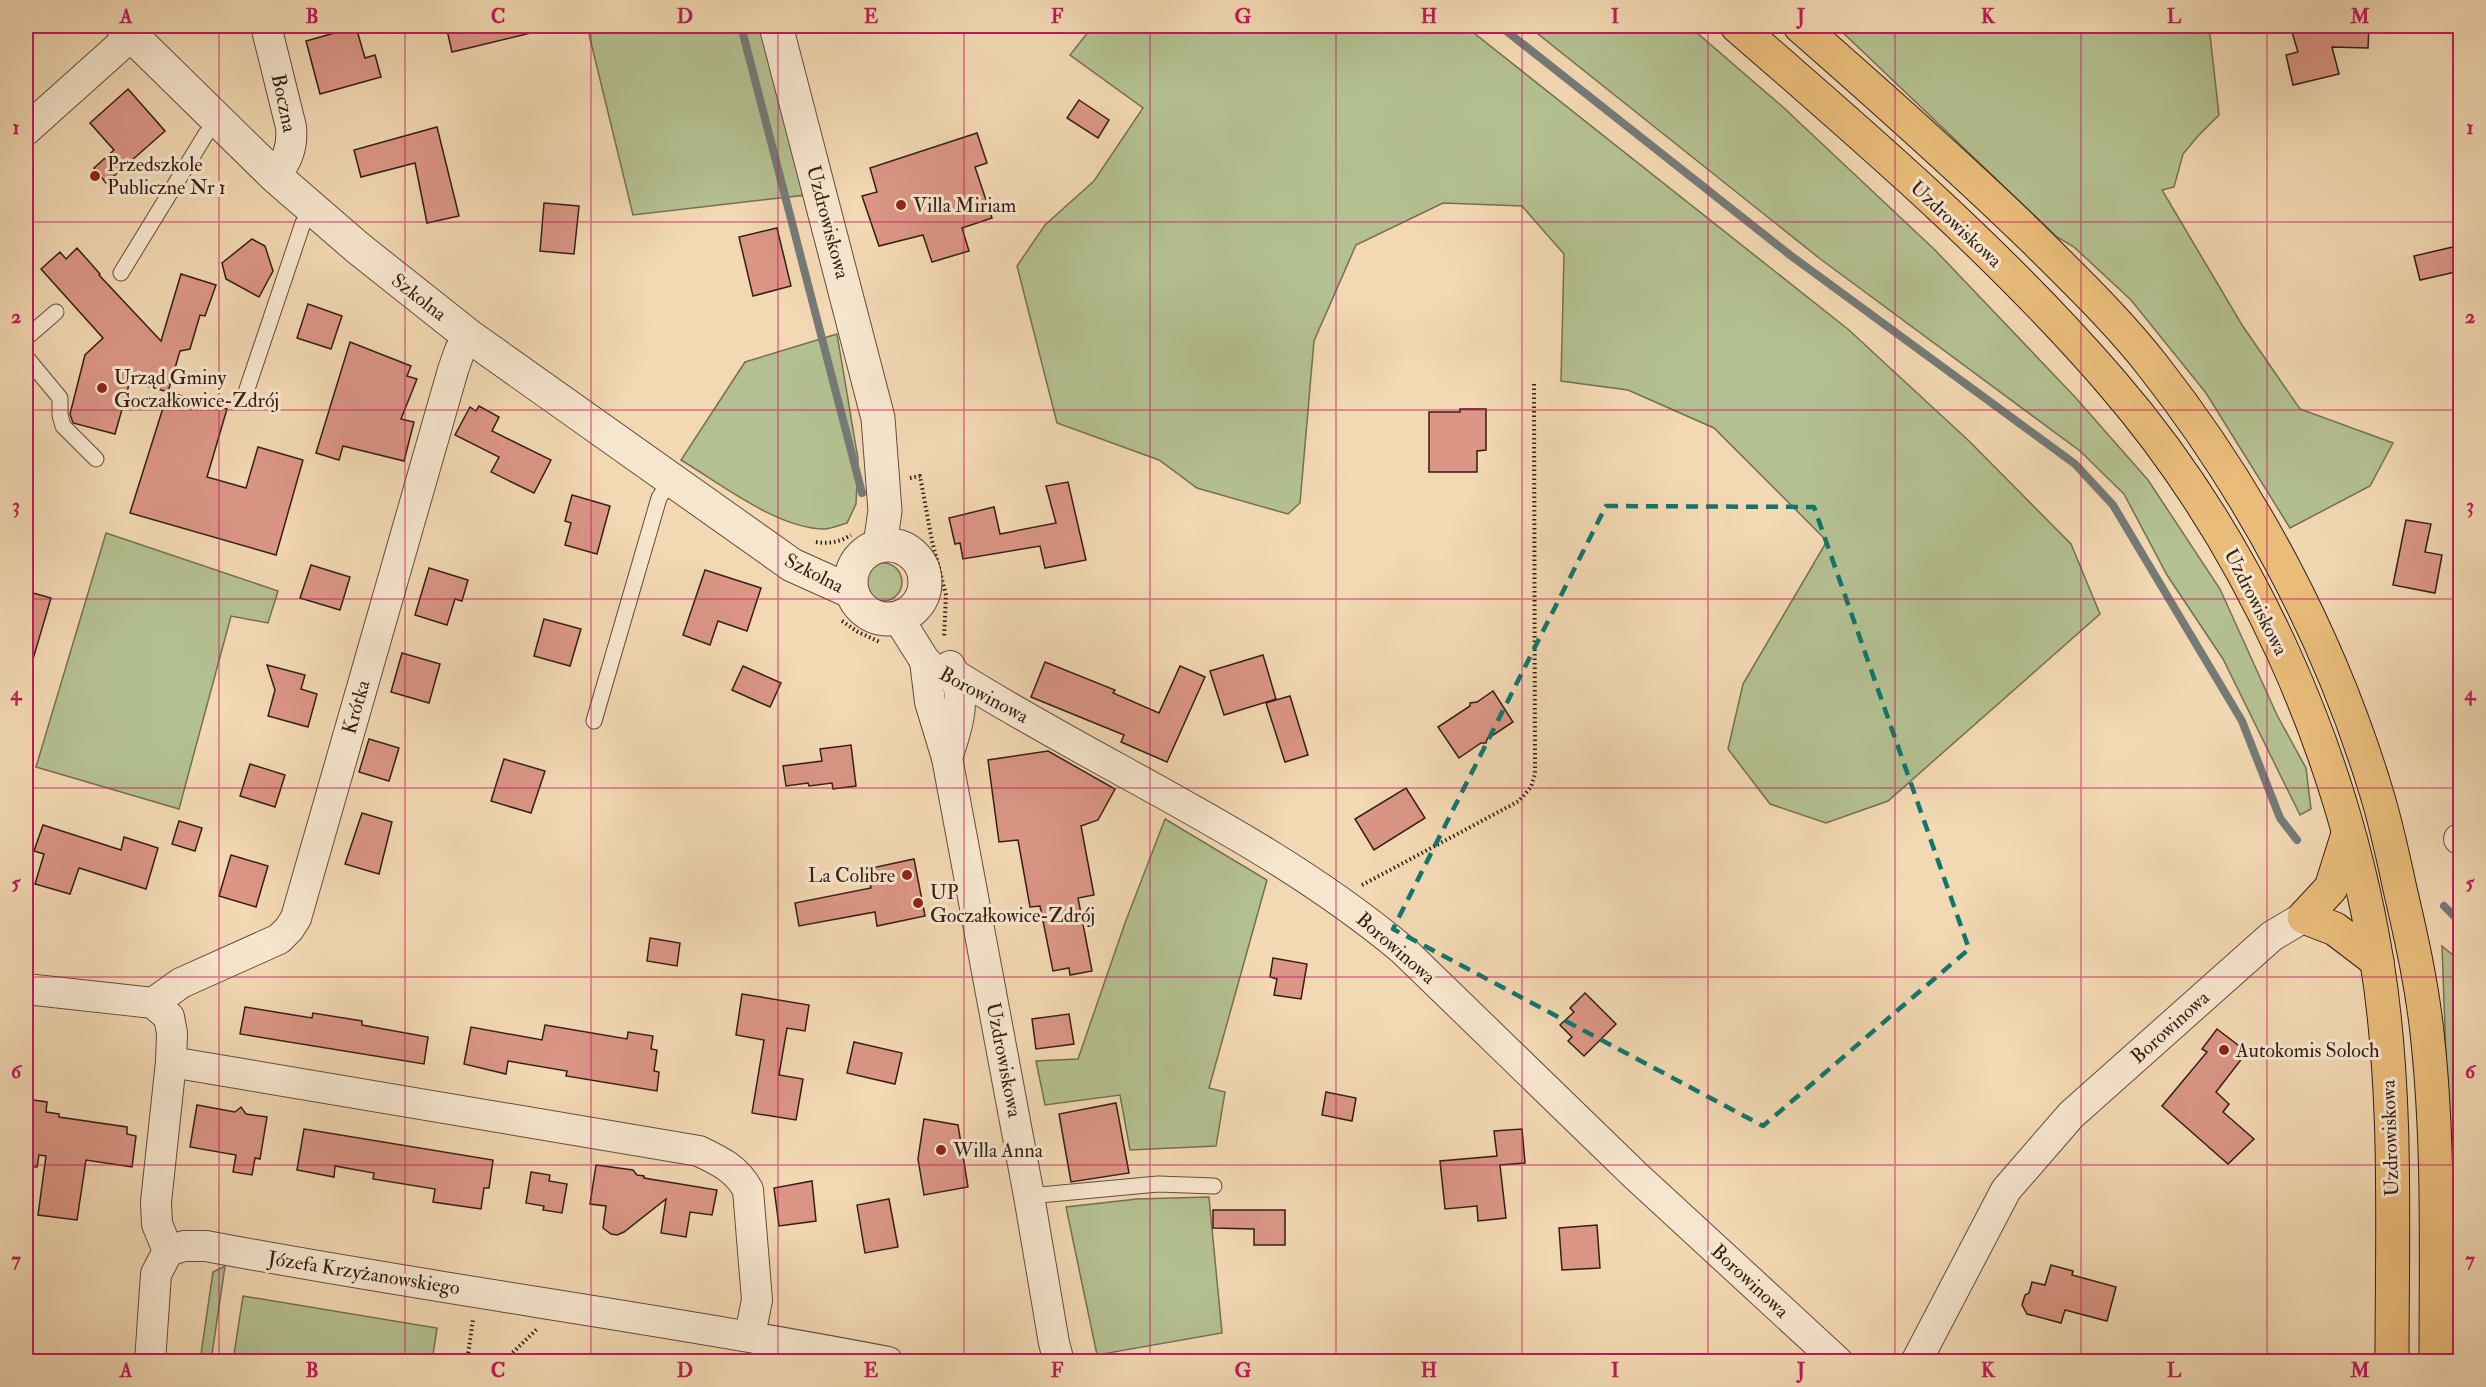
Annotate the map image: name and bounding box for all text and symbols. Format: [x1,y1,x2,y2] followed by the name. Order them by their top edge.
[119,4,133,29] text: A
[305,4,319,29] text: B
[491,4,505,29] text: C
[677,4,693,29] text: D
[864,4,879,29] text: E
[1051,4,1064,29] text: F
[1235,4,1252,29] text: G
[1421,4,1437,29] text: H
[1611,4,1619,29] text: I
[1796,4,1805,29] text: J
[1981,4,1996,29] text: K
[2167,4,2182,29] text: L
[2349,4,2370,29] text: M
[266,72,303,135] street label: Boczna
[12,115,20,140] text: 1
[2466,115,2474,140] text: 1
[107,152,226,200] place label: Przedszkole Publiczne Nr 1
[801,162,855,282] street label: Uzdrowiskowa
[88,169,102,183] marker: Przedszkole Publiczne Nr 1
[1905,175,2008,273] street label: Uzdrowiskowa
[913,193,1017,218] place label: Villa Miriam
[894,198,908,212] marker: Villa Miriam
[386,268,452,327] street label: Szkolna
[11,304,21,329] text: 2
[2465,304,2475,329] text: 2
[114,365,279,413] place label: Urząd Gminy Goczałkowice-Zdrój
[95,381,109,395] marker: Urząd Gminy Goczałkowice-Zdrój
[12,493,20,518] text: 3
[2466,493,2474,518] text: 3
[2218,544,2294,660] street label: Uzdrowiskowa
[780,548,849,599] street label: Szkolna
[935,661,1034,729] street label: Borowinowa
[336,676,376,737] street label: Krótka
[10,681,23,706] text: 4
[2464,681,2477,706] text: 4
[808,863,895,888] place label: La Colibre
[900,868,914,882] marker: La Colibre
[12,870,22,895] text: 5
[2466,870,2476,895] text: 5
[930,880,1095,928] place label: UP Goczałkowice-Zdrój
[911,896,925,910] marker: UP Goczałkowice-Zdrój
[1351,907,1442,990] street label: Borowinowa
[2125,985,2215,1069] street label: Borowinowa
[981,1000,1028,1120] street label: Uzdrowiskowa
[2235,1038,2380,1063] place label: Autokomis Soloch
[2217,1043,2231,1057] marker: Autokomis Soloch
[11,1059,23,1084] text: 6
[2465,1059,2477,1084] text: 6
[2375,1079,2405,1197] street label: Uzdrowiskowa
[952,1138,1044,1163] place label: Willa Anna
[934,1143,948,1157] marker: Willa Anna
[1706,1239,1795,1324] street label: Borowinowa
[265,1245,462,1300] street label: Józefa Krzyżanowskiego
[11,1247,21,1272] text: 7
[2465,1247,2475,1272] text: 7
[119,1358,133,1383] text: A
[305,1358,319,1383] text: B
[491,1358,505,1383] text: C
[677,1358,693,1383] text: D
[864,1358,879,1383] text: E
[1051,1358,1064,1383] text: F
[1235,1358,1252,1383] text: G
[1421,1358,1437,1383] text: H
[1611,1358,1619,1383] text: I
[1796,1358,1805,1383] text: J
[1981,1358,1996,1383] text: K
[2167,1358,2182,1383] text: L
[2349,1358,2370,1383] text: M

